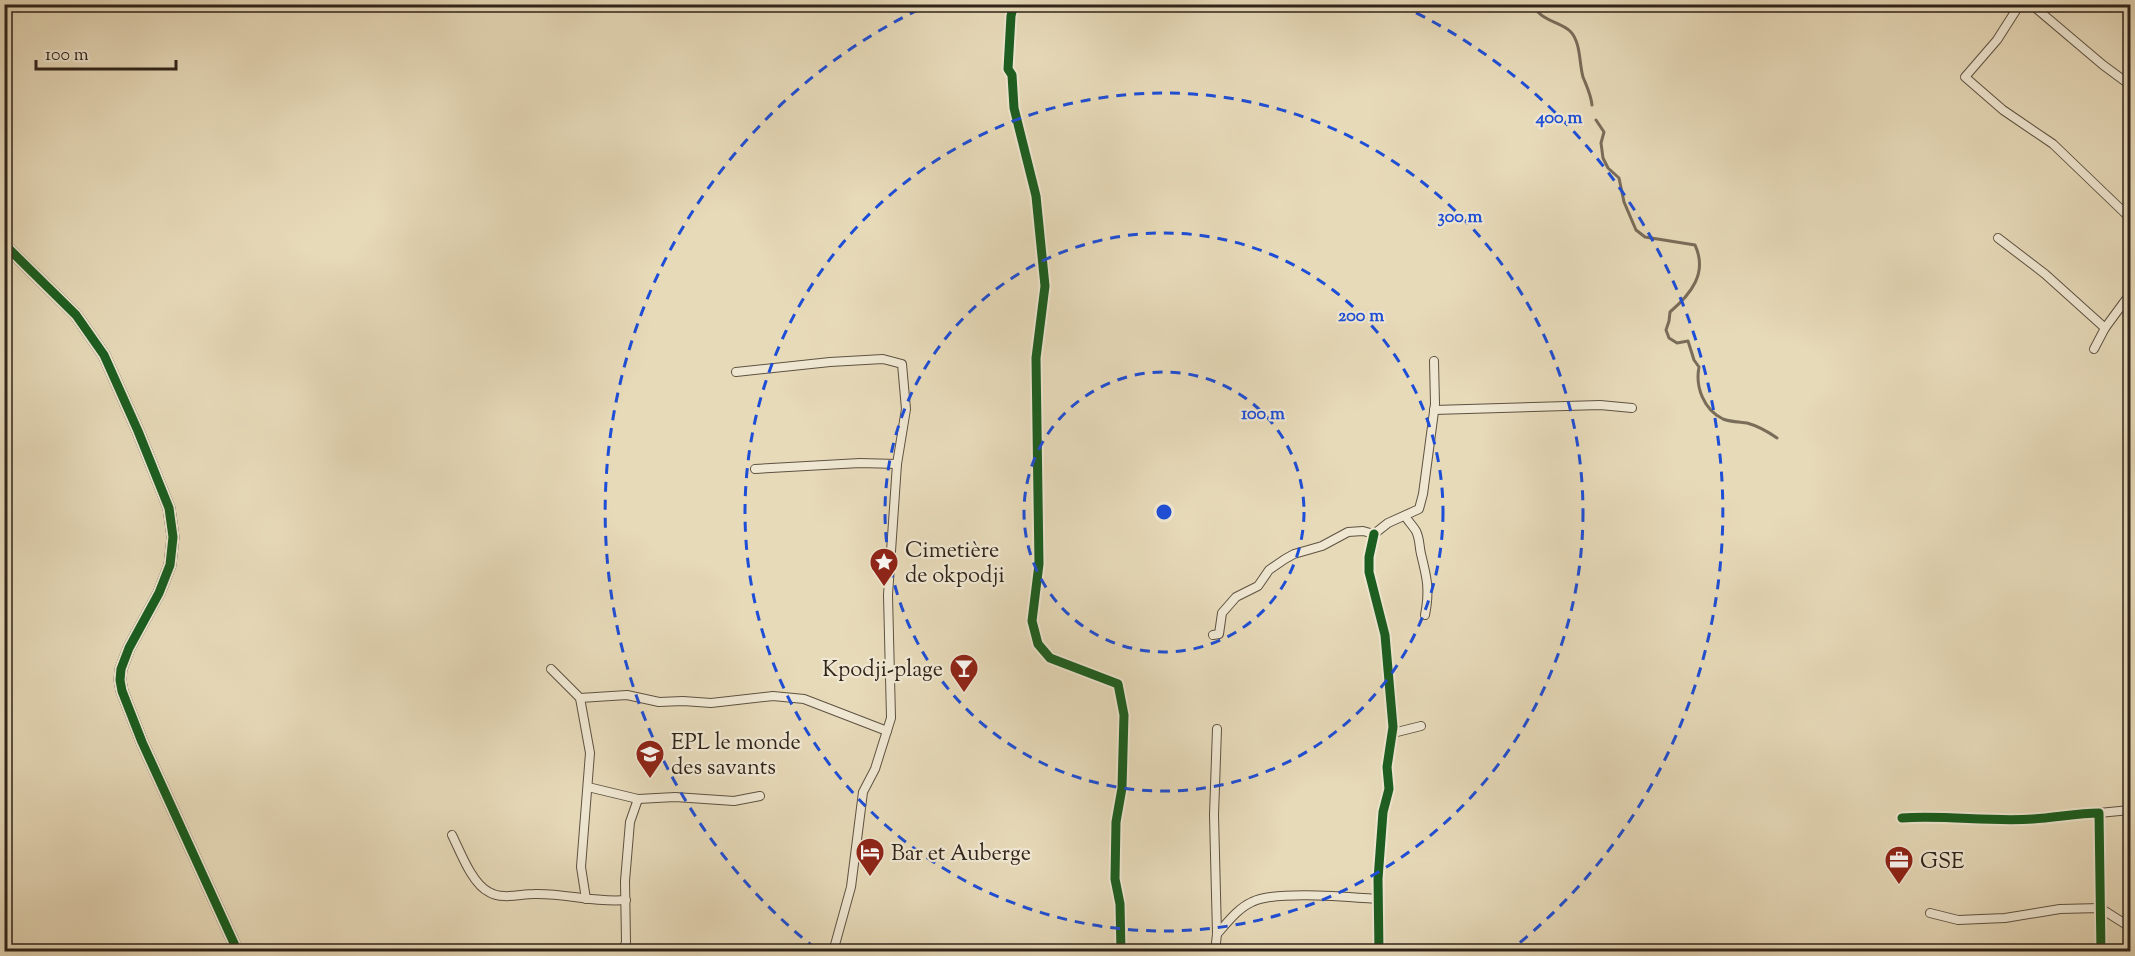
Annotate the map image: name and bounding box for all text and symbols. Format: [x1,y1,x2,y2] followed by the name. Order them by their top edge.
[36,33,176,71] scale bar
[45,43,89,69] text: 100 m
[1535,106,1582,132] text: 400 m
[1438,205,1483,231] text: 300 m
[1338,304,1384,330] text: 200 m
[1241,402,1285,428] text: 100 m
[1154,502,1174,522] centre of rings
[905,536,1005,593] place label: Cimetière de okpodji
[868,546,900,588] place icon: Cimetière de okpodji
[948,652,980,694] bar icon: Kpodji-plage
[822,655,943,687] place label: Kpodji-plage
[671,728,801,785] place label: EPL le monde des savants
[634,738,666,780] school or university icon: EPL le monde des savants
[854,836,886,878] hotel icon: Bar et Auberge
[891,839,1031,871] place label: Bar et Auberge
[1883,844,1915,886] office icon: GSE
[1920,847,1964,879] place label: GSE

